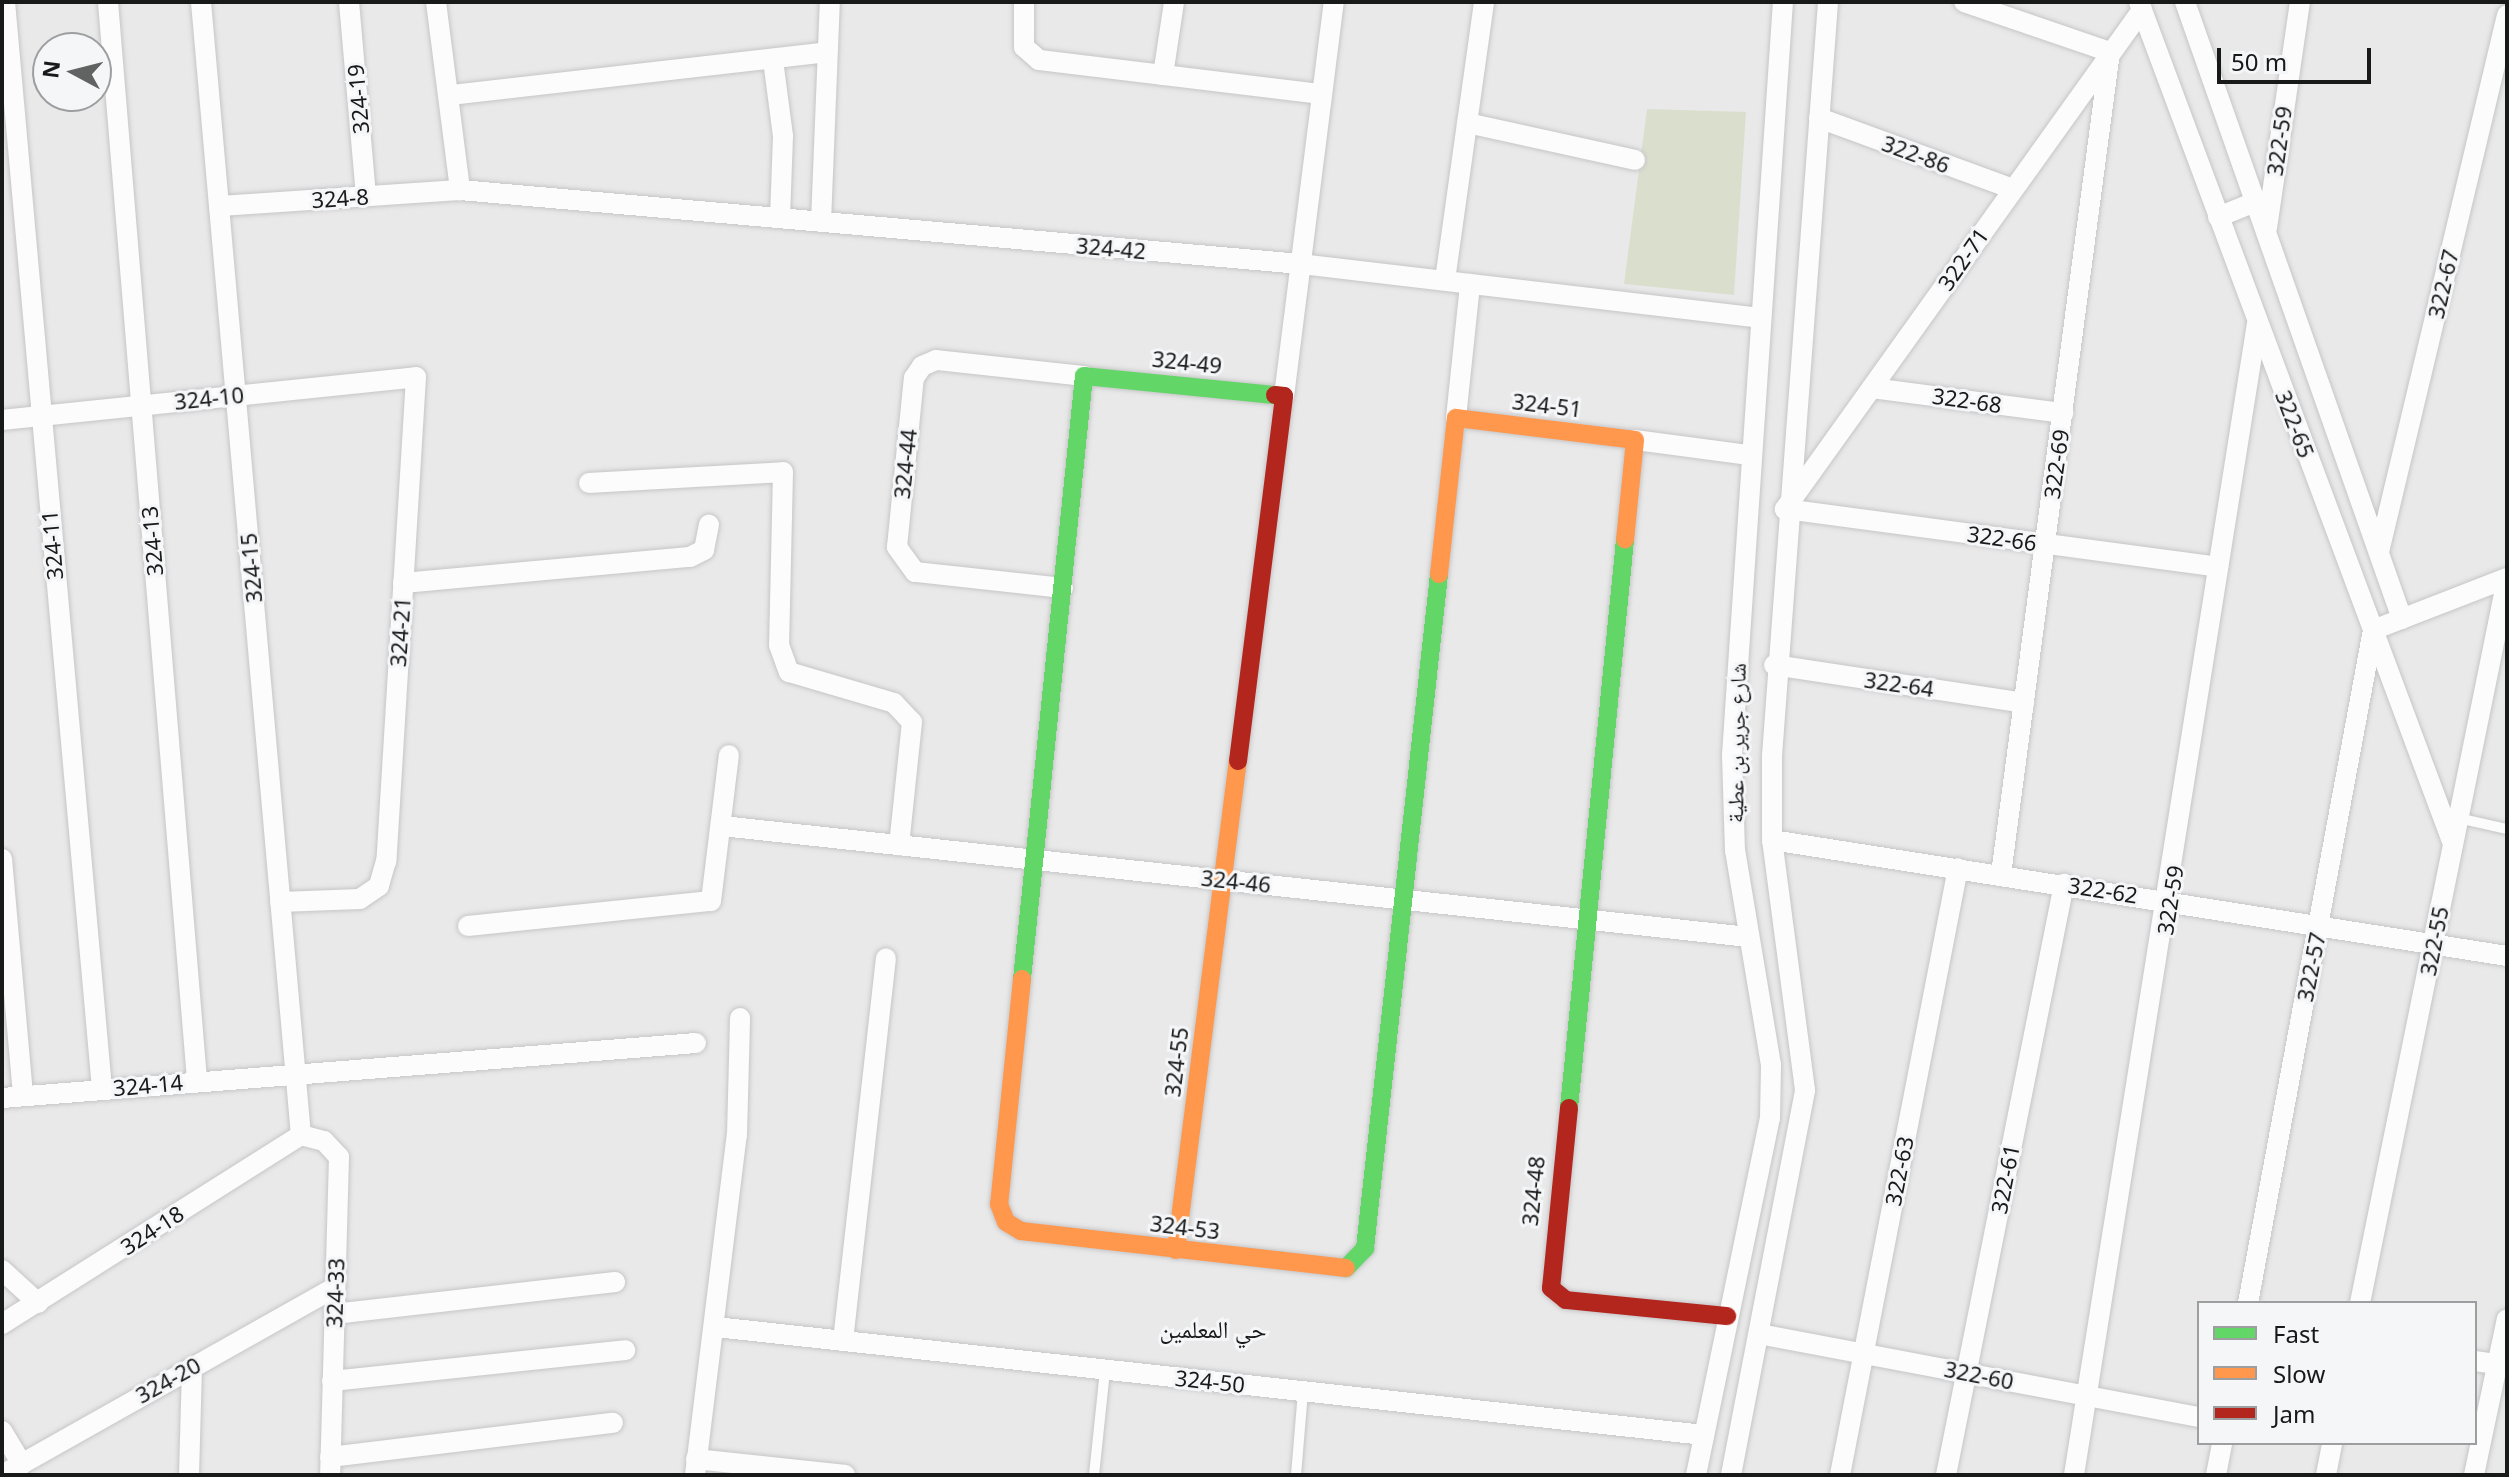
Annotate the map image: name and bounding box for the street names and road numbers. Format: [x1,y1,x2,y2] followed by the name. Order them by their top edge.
[342,63,374,135] street label: 324-19
[2261,105,2297,177] street label: 322-59
[1879,130,1953,178] street label: 322-86
[310,183,370,213] street label: 324-8
[1932,223,1994,295] street label: 322-71
[1075,232,1147,264] street label: 324-42
[2422,247,2464,321] street label: 322-67
[1151,345,1223,379] street label: 324-49
[173,381,245,415] street label: 324-10
[1931,382,2003,418] street label: 322-68
[2270,387,2320,461] street label: 322-65
[1511,388,1583,422] street label: 324-51
[888,428,922,500] street label: 324-44
[2038,428,2074,500] street label: 322-69
[136,505,168,577] street label: 324-13
[36,509,68,581] street label: 324-11
[1966,520,2038,556] street label: 322-66
[235,532,267,604] street label: 324-15
[384,596,416,668] street label: 324-21
[1721,663,1751,823] street label: شارع جرير بن عطية
[1863,666,1935,702] street label: 322-64
[2151,863,2189,937] street label: 322-59
[1200,864,1272,898] street label: 324-46
[2066,871,2140,909] street label: 322-62
[2414,904,2454,978] street label: 322-55
[2291,930,2331,1004] street label: 322-57
[1159,1026,1193,1098] street label: 324-55
[112,1069,184,1101] street label: 324-14
[1879,1134,1919,1208] street label: 322-63
[1985,1142,2025,1216] street label: 322-61
[1516,1155,1550,1227] street label: 324-48
[115,1200,189,1260] street label: 324-18
[1149,1210,1221,1244] street label: 324-53
[321,1258,349,1328] street label: 324-33
[131,1351,205,1409] street label: 324-20
[1942,1355,2016,1395] street label: 322-60
[1174,1364,1246,1398] street label: 324-50

